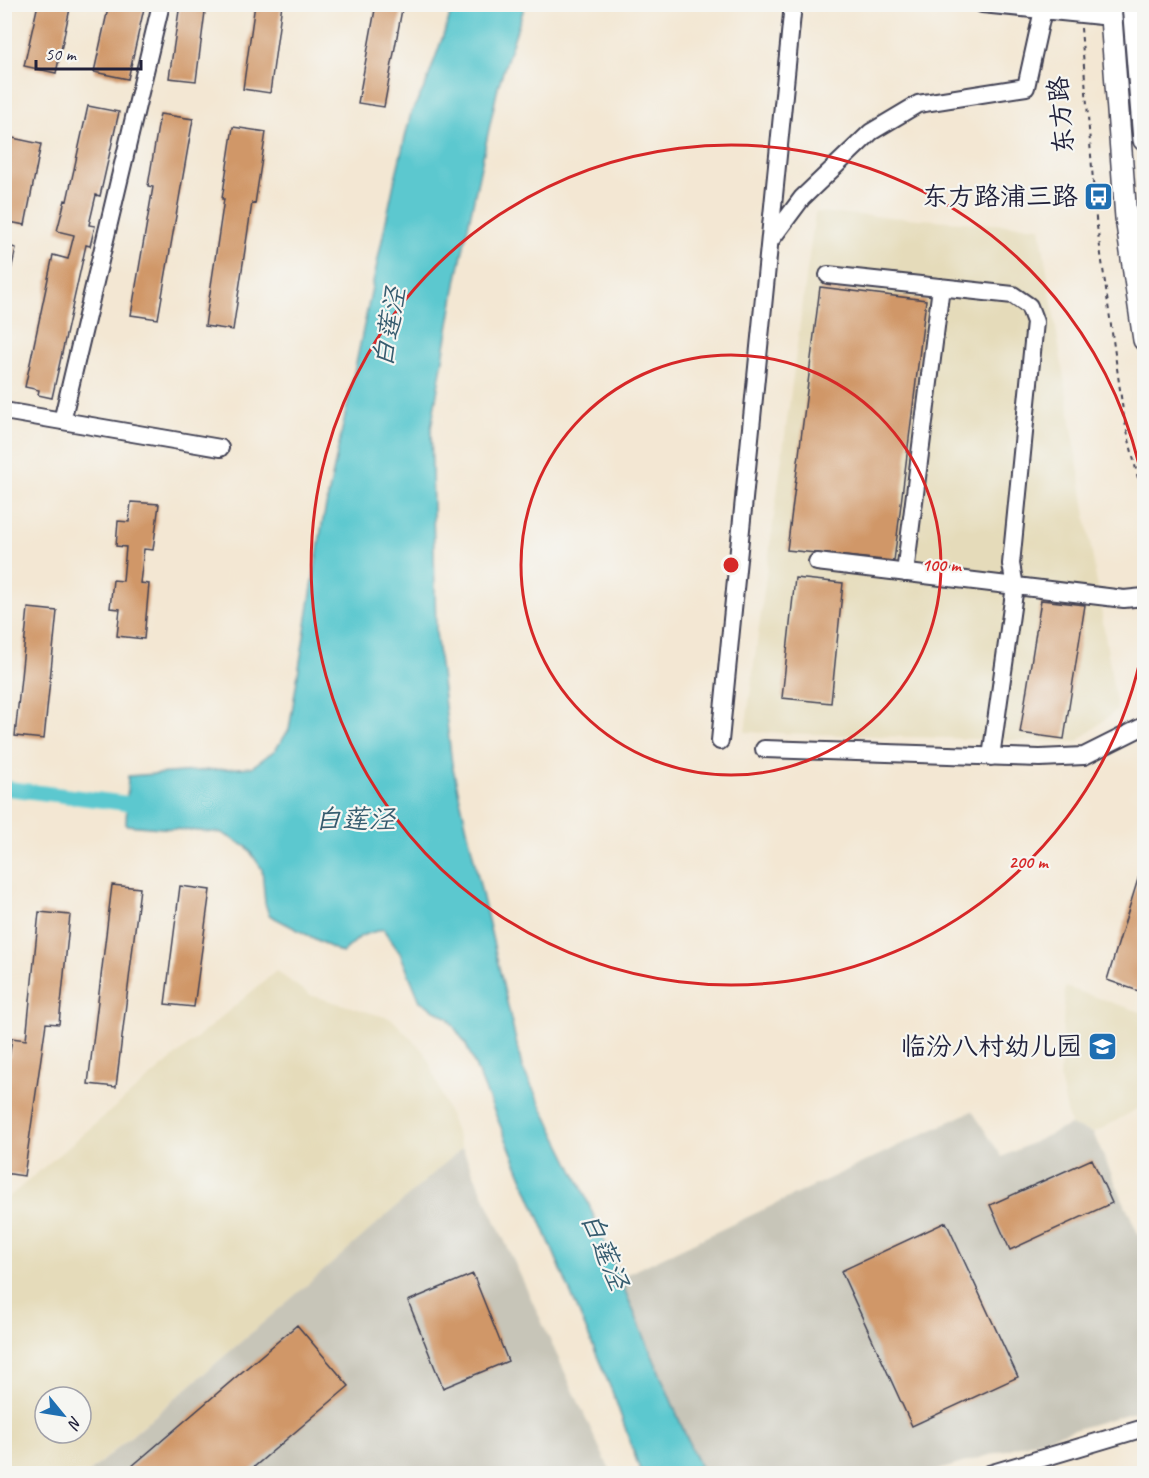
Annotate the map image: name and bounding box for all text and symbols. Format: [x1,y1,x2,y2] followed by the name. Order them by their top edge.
[36,33,141,71] scale bar
[45,43,78,65] text: 50 m
[1041,75,1081,155] street label: 东方路
[922,180,1078,213] place label: 东方路浦三路
[1083,180,1115,212] bus stop icon: 东方路浦三路
[365,283,413,370] water label: 白莲泾
[922,554,962,576] text: 100 m
[721,555,741,575] centre of rings
[315,802,396,836] water label: 白莲泾
[1009,851,1049,873] text: 200 m
[900,1030,1082,1063] place label: 临汾八村幼儿园
[1087,1030,1119,1062] school or university icon: 临汾八村幼儿园
[574,1207,637,1296] water label: 白莲泾
[33,1385,93,1445] north arrow
[62,1413,86,1434] text: N

